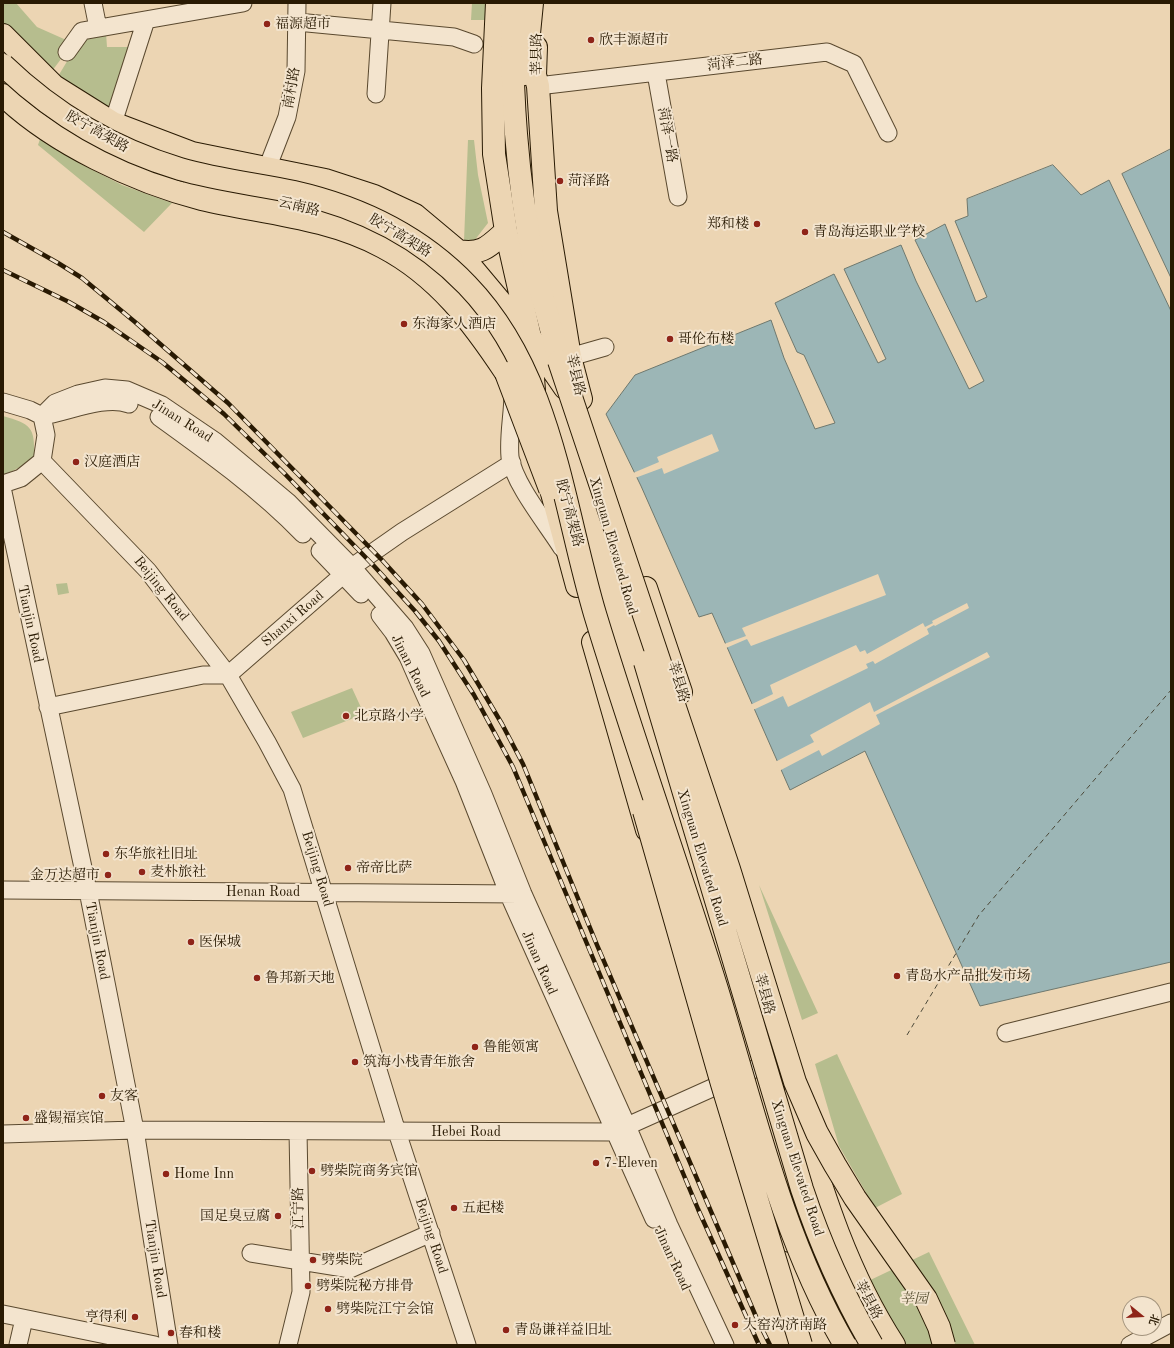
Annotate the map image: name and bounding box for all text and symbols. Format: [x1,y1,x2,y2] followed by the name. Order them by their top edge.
[275,16,331,32] place label: 福源超市
[262,19,272,29] marker: 福源超市
[599,32,669,48] place label: 欣丰源超市
[529,33,545,75] street label: 莘县路
[586,35,596,45] marker: 欣丰源超市
[706,51,764,75] street label: 菏泽二路
[280,66,304,110] street label: 南村路
[654,106,680,164] street label: 菏泽一路
[62,108,132,156] street label: 胶宁高架路
[568,173,610,189] place label: 菏泽路
[555,176,565,186] marker: 菏泽路
[277,194,321,220] street label: 云南路
[366,211,434,261] street label: 胶宁高架路
[707,216,749,232] place label: 郑和楼
[752,219,762,229] marker: 郑和楼
[813,224,925,240] place label: 青岛海运职业学校
[800,227,810,237] marker: 青岛海运职业学校
[412,316,496,332] place label: 东海家人酒店
[399,319,409,329] marker: 东海家人酒店
[678,331,734,347] place label: 哥伦布楼
[665,334,675,344] marker: 哥伦布楼
[562,353,588,397] street label: 莘县路
[149,396,215,446] street label: Jinan Road
[84,454,140,470] place label: 汉庭酒店
[71,457,81,467] marker: 汉庭酒店
[585,475,641,617] street label: Xinguan Elevated Road
[552,477,586,549] street label: 胶宁高架路
[130,553,192,625] street label: Beijing Road
[14,584,46,664] street label: Tianjin Road
[258,587,328,651] street label: Shanxi Road
[387,632,433,700] street label: Jinan Road
[664,659,692,705] street label: 莘县路
[354,708,424,724] place label: 北京路小学
[341,711,351,721] marker: 北京路小学
[673,787,731,929] street label: Xinguan Elevated Road
[298,829,336,909] street label: Beijing Road
[114,846,198,862] place label: 东华旅社旧址
[101,849,111,859] marker: 东华旅社旧址
[356,860,412,876] place label: 帝帝比萨
[343,863,353,873] marker: 帝帝比萨
[150,864,206,880] place label: 麦朴旅社
[30,867,100,883] place label: 金万达超市
[137,867,147,877] marker: 麦朴旅社
[103,870,113,880] marker: 金万达超市
[226,884,300,900] street label: Henan Road
[81,901,113,981] street label: Tianjin Road
[517,928,561,998] street label: Jinan Road
[199,934,241,950] place label: 医保城
[186,937,196,947] marker: 医保城
[905,968,1031,984] place label: 青岛水产品批发市场
[265,970,335,986] place label: 鲁邦新天地
[892,971,902,981] marker: 青岛水产品批发市场
[750,972,778,1016] street label: 莘县路
[252,973,262,983] marker: 鲁邦新天地
[483,1039,539,1055] place label: 鲁能领寓
[470,1042,480,1052] marker: 鲁能领寓
[363,1054,475,1070] place label: 筑海小栈青年旅舍
[350,1057,360,1067] marker: 筑海小栈青年旅舍
[110,1088,138,1104] place label: 友客
[97,1091,107,1101] marker: 友客
[767,1097,827,1239] street label: Xinguan Elevated Road
[34,1110,104,1126] place label: 盛锡福宾馆
[21,1113,31,1123] marker: 盛锡福宾馆
[431,1124,501,1140] street label: Hebei Road
[604,1155,658,1171] place label: 7-Eleven
[591,1158,601,1168] marker: 7-Eleven
[320,1163,418,1179] place label: 劈柴院商务宾馆
[174,1166,234,1182] place label: Home Inn
[307,1166,317,1176] marker: 劈柴院商务宾馆
[161,1169,171,1179] marker: Home Inn
[290,1187,308,1229] street label: 江宁路
[411,1196,451,1276] street label: Beijing Road
[462,1200,504,1216] place label: 五起楼
[449,1203,459,1213] marker: 五起楼
[200,1208,270,1224] place label: 国足臭豆腐
[273,1211,283,1221] marker: 国足臭豆腐
[141,1219,169,1299] street label: Tianjin Road
[650,1224,694,1294] street label: Jinan Road
[321,1252,363,1268] place label: 劈柴院
[308,1255,318,1265] marker: 劈柴院
[316,1278,414,1294] place label: 劈柴院秘方排骨
[851,1278,885,1322] street label: 莘县路
[303,1281,313,1291] marker: 劈柴院秘方排骨
[900,1291,928,1307] park label: 莘园
[1122,1296,1162,1336] north arrow
[336,1301,434,1317] place label: 劈柴院江宁会馆
[323,1304,333,1314] marker: 劈柴院江宁会馆
[85,1309,127,1325] place label: 亨得利
[130,1312,140,1322] marker: 亨得利
[1146,1313,1160,1326] text: 北
[743,1317,827,1333] place label: 大窑沟济南路
[730,1320,740,1330] marker: 大窑沟济南路
[514,1322,612,1338] place label: 青岛谦祥益旧址
[179,1325,221,1341] place label: 春和楼
[501,1325,511,1335] marker: 青岛谦祥益旧址
[166,1328,176,1338] marker: 春和楼

